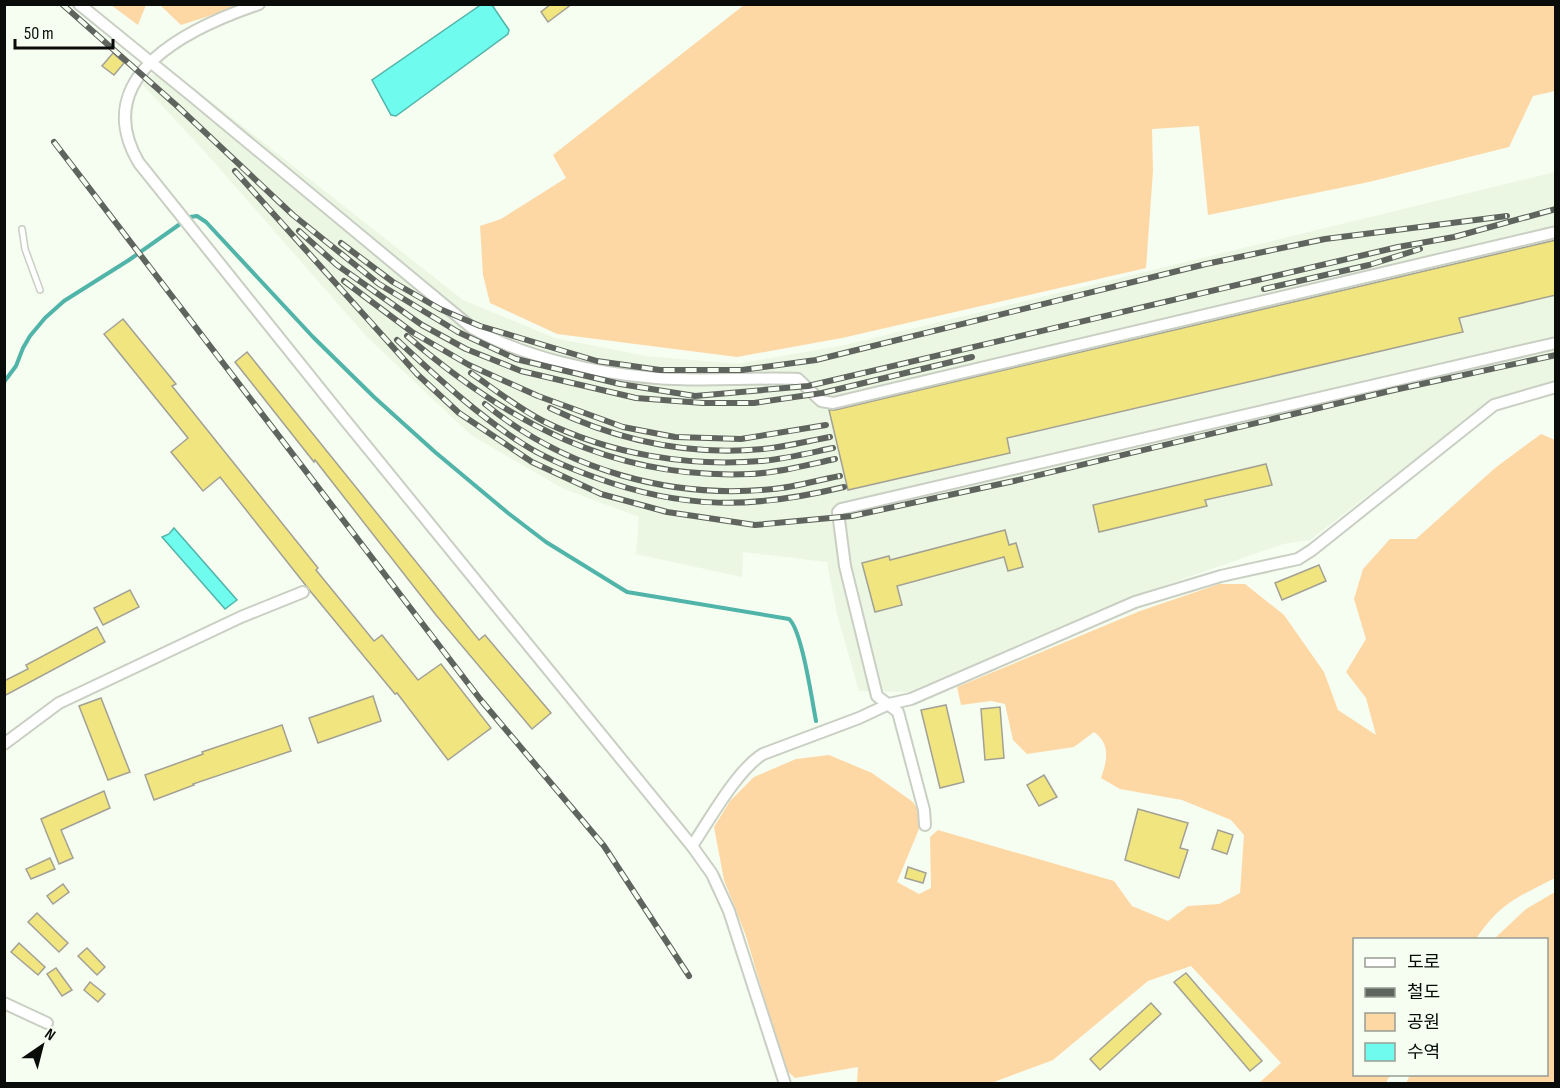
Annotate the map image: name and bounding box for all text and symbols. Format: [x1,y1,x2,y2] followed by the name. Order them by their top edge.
[15,12,112,50] scale bar
[24,23,54,44] text: 50 m
[1353,938,1548,1076] legend
[1407,952,1440,973] text: 도로
[1407,982,1440,1003] text: 철도
[1407,1012,1440,1033] text: 공원
[12,1016,72,1076] north arrow
[41,1025,59,1045] text: N
[1407,1042,1440,1063] text: 수역

